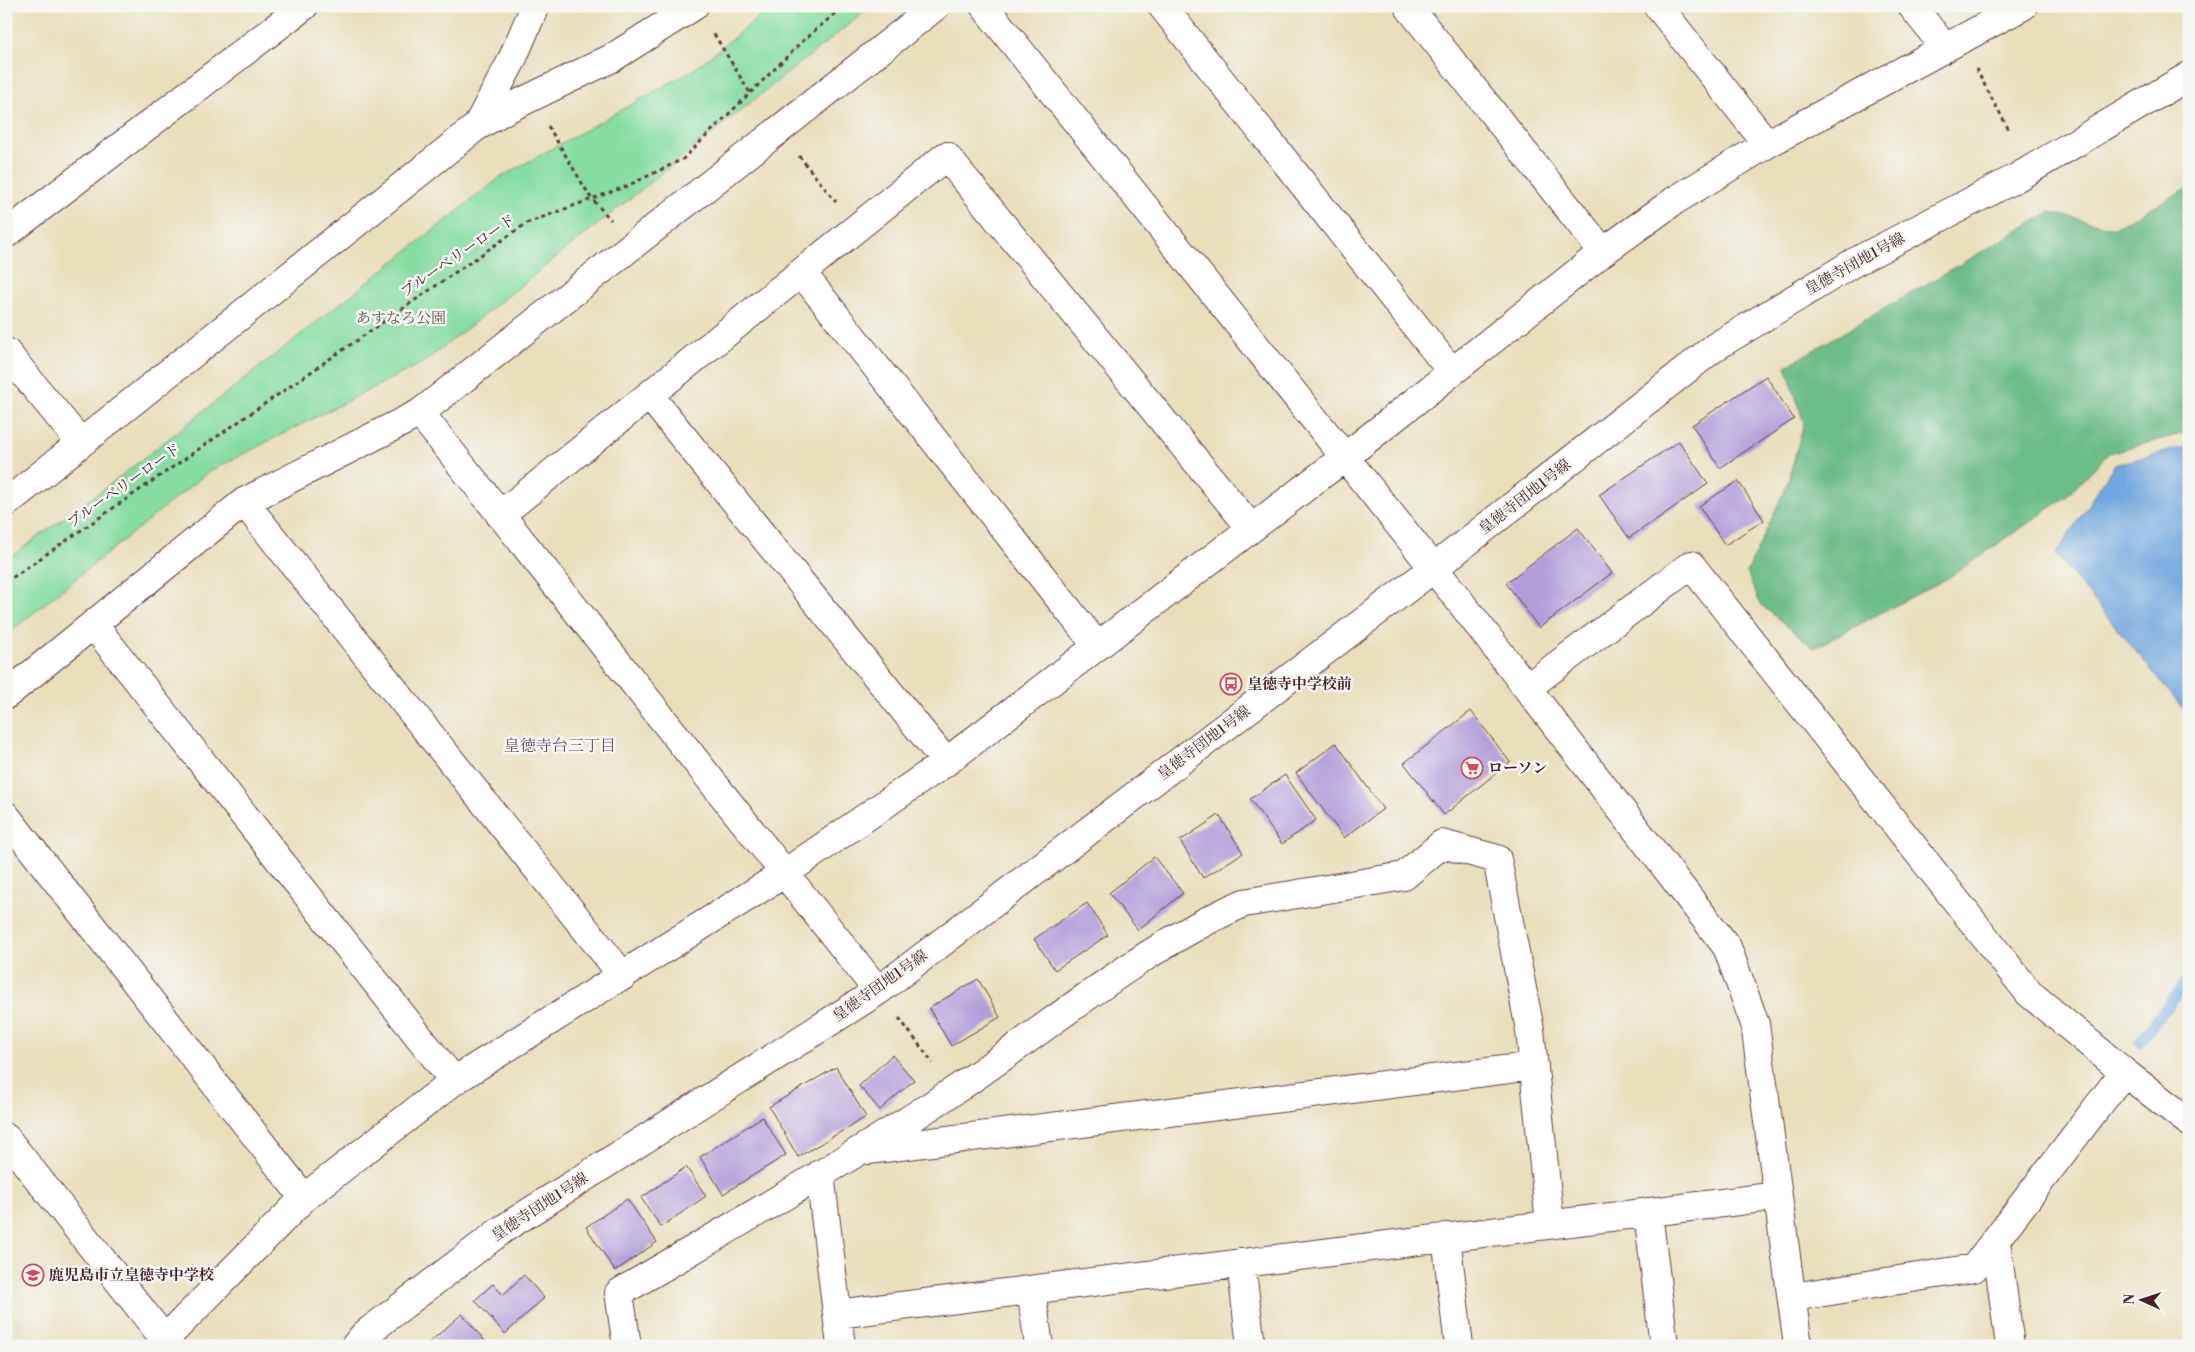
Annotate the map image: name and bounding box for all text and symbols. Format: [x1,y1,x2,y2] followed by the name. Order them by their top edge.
[397,211,519,301] street label: ブルーベリーロード
[1802,229,1908,299] street label: 皇徳寺団地1号線
[356,309,446,328] park label: あすなろ公園
[64,440,184,532] street label: ブルーベリーロード
[1475,455,1575,539] street label: 皇徳寺団地1号線
[1219,672,1243,696] bus stop icon: 皇徳寺中学校前
[1247,675,1352,694] place label: 皇徳寺中学校前
[1154,702,1254,784] street label: 皇徳寺団地1号線
[504,736,616,756] district label: 皇徳寺台三丁目
[1460,756,1484,780] supermarket icon: ローソン
[1488,759,1547,778] place label: ローソン
[829,946,931,1026] street label: 皇徳寺団地1号線
[488,1169,592,1245] street label: 皇徳寺団地1号線
[21,1263,45,1287] school or university icon: 鹿児島市立皇徳寺中学校
[49,1266,214,1285] place label: 鹿児島市立皇徳寺中学校
[2118,1274,2168,1324] north arrow
[2121,1293,2139,1305] text: N

